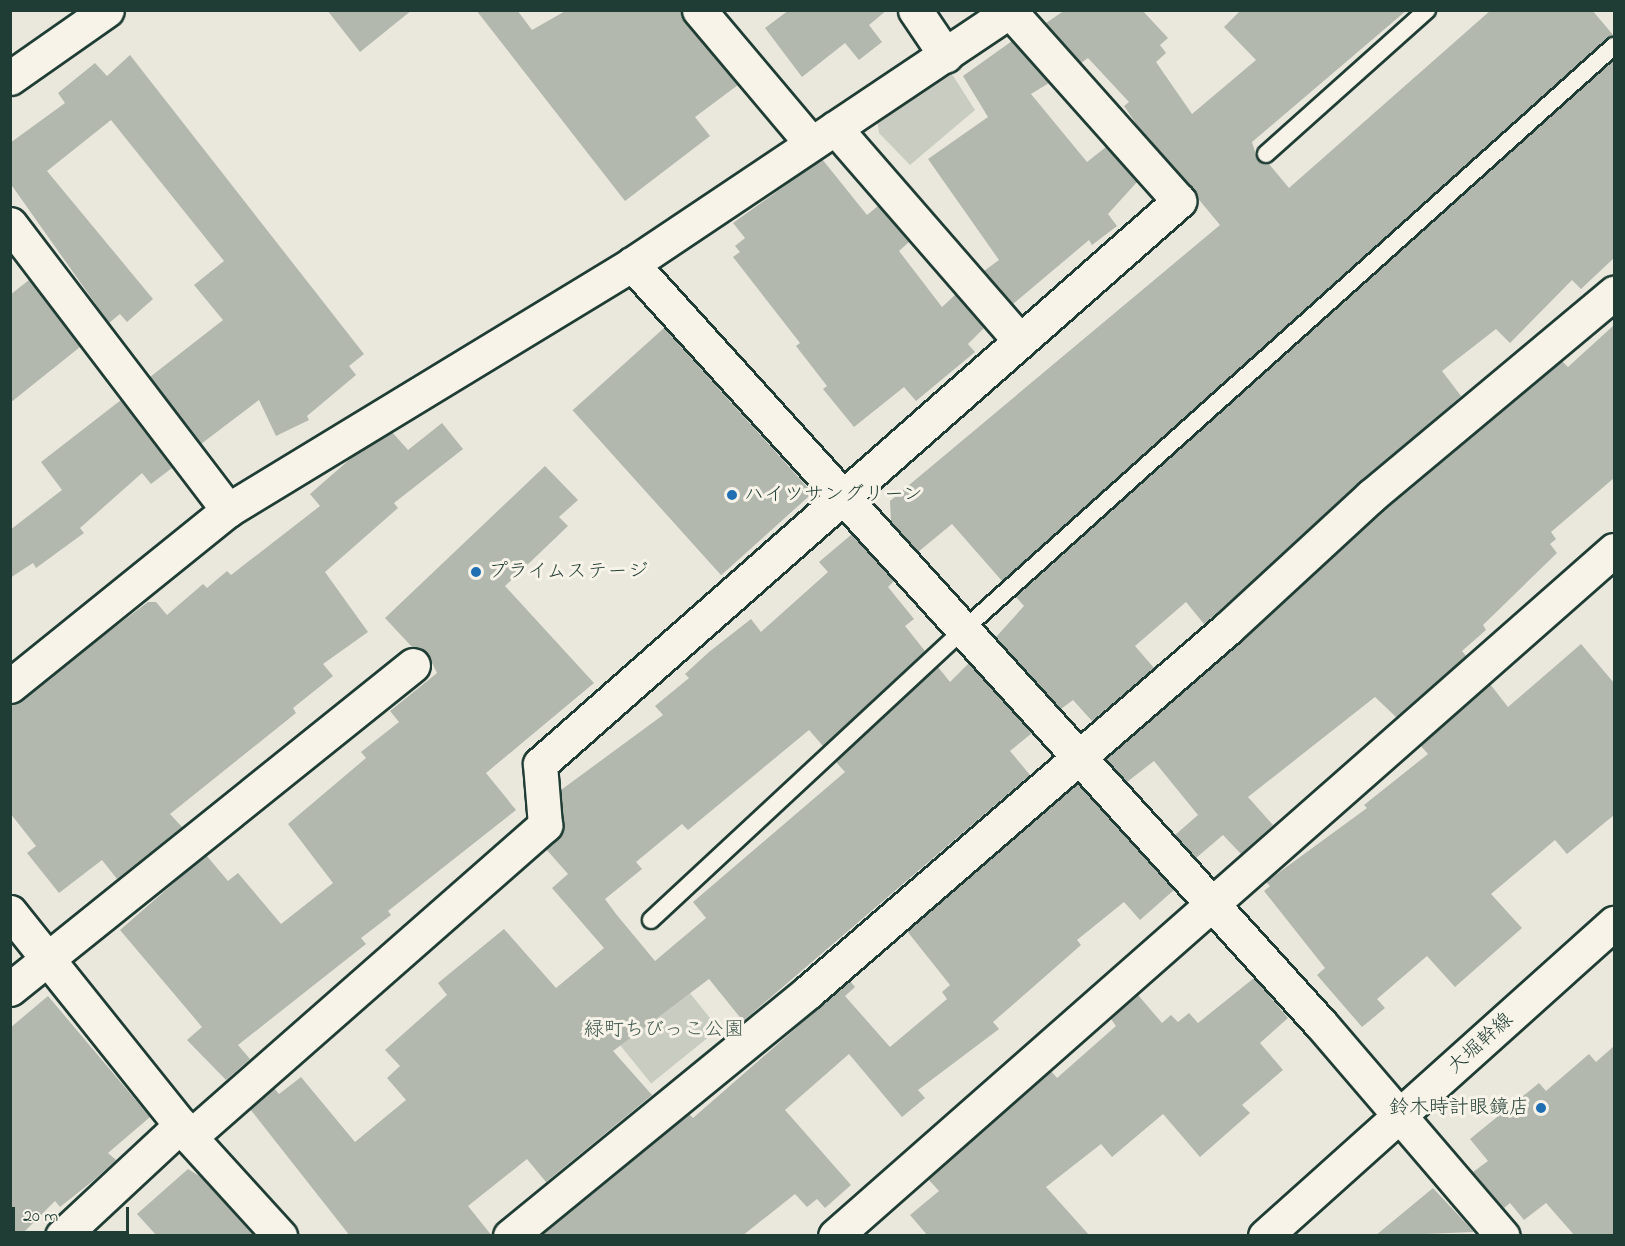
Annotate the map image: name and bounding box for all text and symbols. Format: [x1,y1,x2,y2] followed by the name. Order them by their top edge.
[744,483,924,507] place label: ハイツサングリーン
[725,488,739,502] marker: ハイツサングリーン
[488,560,648,584] place label: プライムステージ
[469,565,483,579] marker: プライムステージ
[1443,1008,1519,1080] street label: 大堀幹線
[584,1018,744,1042] park label: 緑町ちびっこ公園
[1389,1096,1529,1120] place label: 鈴木時計眼鏡店
[1534,1101,1548,1115] marker: 鈴木時計眼鏡店
[15,1195,132,1233] scale bar
[23,1204,58,1230] text: 20 m

